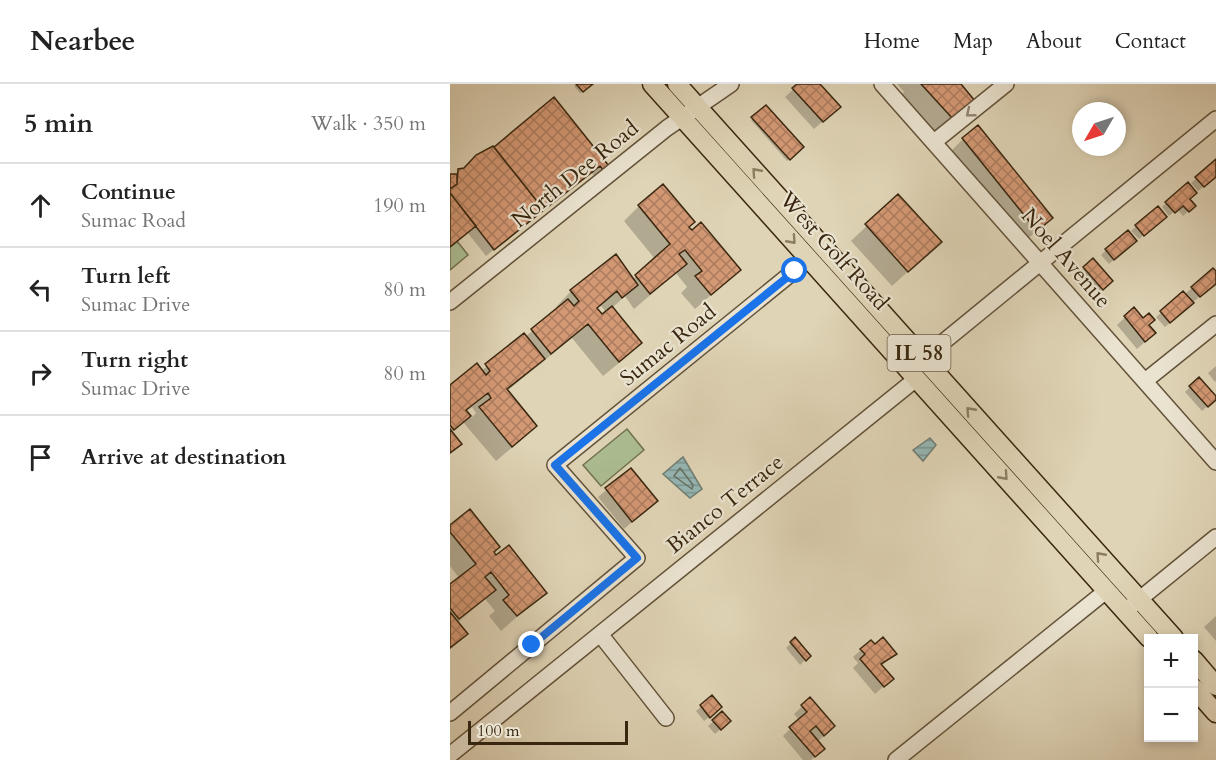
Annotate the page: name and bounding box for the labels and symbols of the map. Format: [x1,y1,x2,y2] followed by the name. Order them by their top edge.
[1072,102,1126,156] north arrow
[966,106,977,117] one-way arrow
[505,113,645,235] street label: North Dee Road
[752,168,763,178] one-way arrow
[772,184,896,317] street label: West Golf Road
[1014,202,1118,314] street label: Noel Avenue
[785,233,796,244] one-way arrow
[781,257,807,283] route start
[614,297,723,393] street label: Sumac Road
[888,335,950,371] road number: IL 58
[966,407,977,418] one-way arrow
[660,447,790,561] street label: Bianco Terrace
[997,470,1008,480] one-way arrow
[1096,552,1107,563] one-way arrow
[518,631,544,657] route end
[468,718,628,746] scale bar

